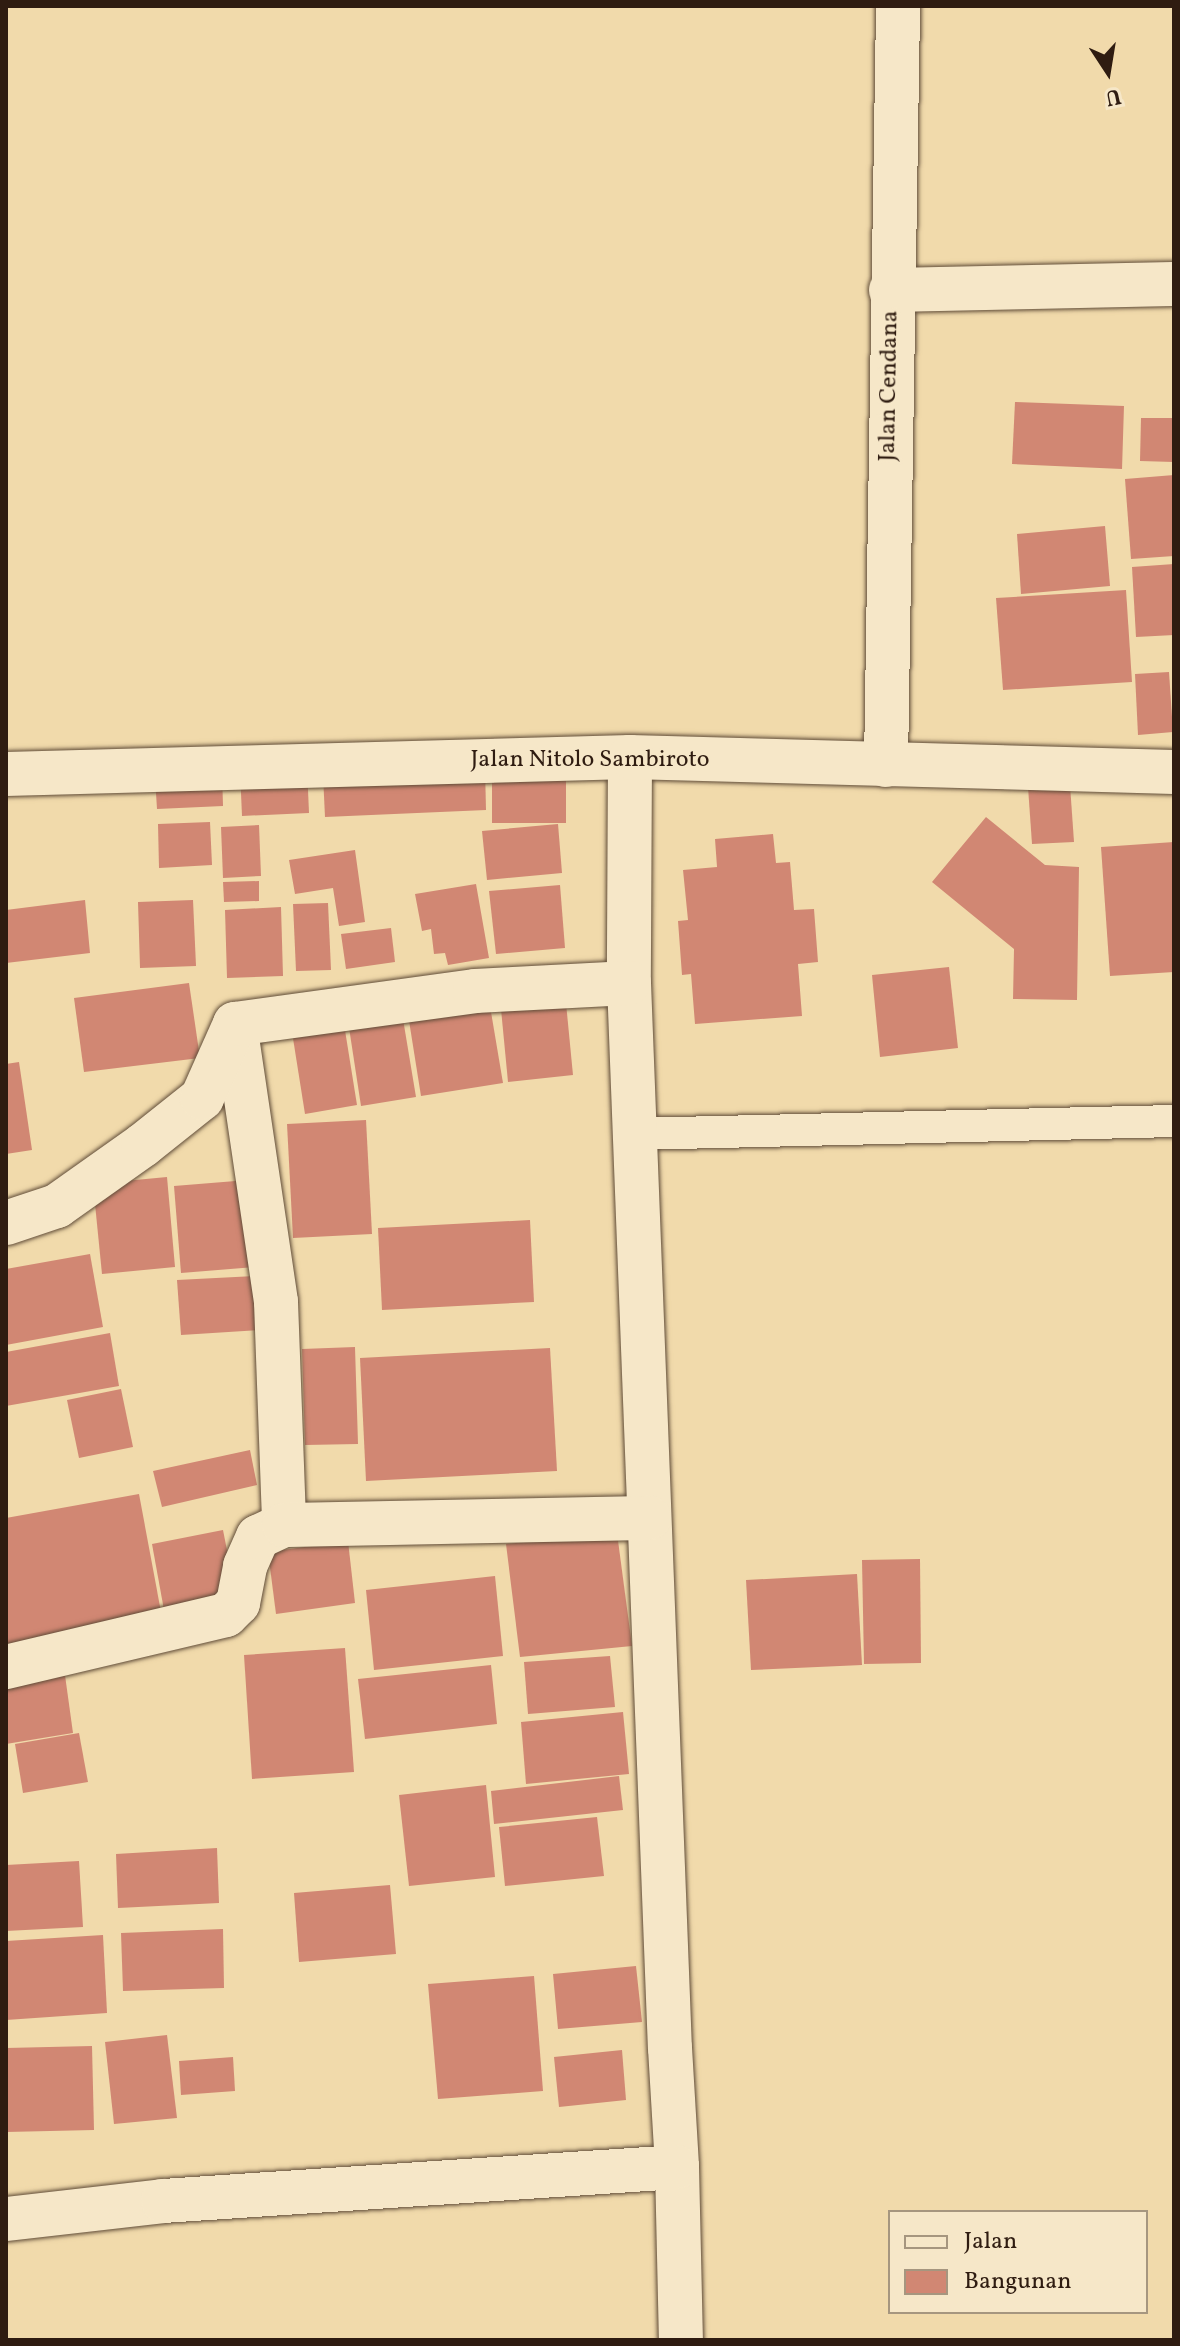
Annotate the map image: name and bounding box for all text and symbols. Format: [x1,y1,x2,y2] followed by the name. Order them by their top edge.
[1068,32,1148,112] north arrow
[1102,79,1124,113] text: U
[874,310,906,462] street label: Jalan Cendana
[470,747,710,775] street label: Jalan Nitolo Sambiroto
[888,2210,1148,2314] legend
[964,2225,1017,2259] text: Jalan
[964,2265,1072,2299] text: Bangunan

